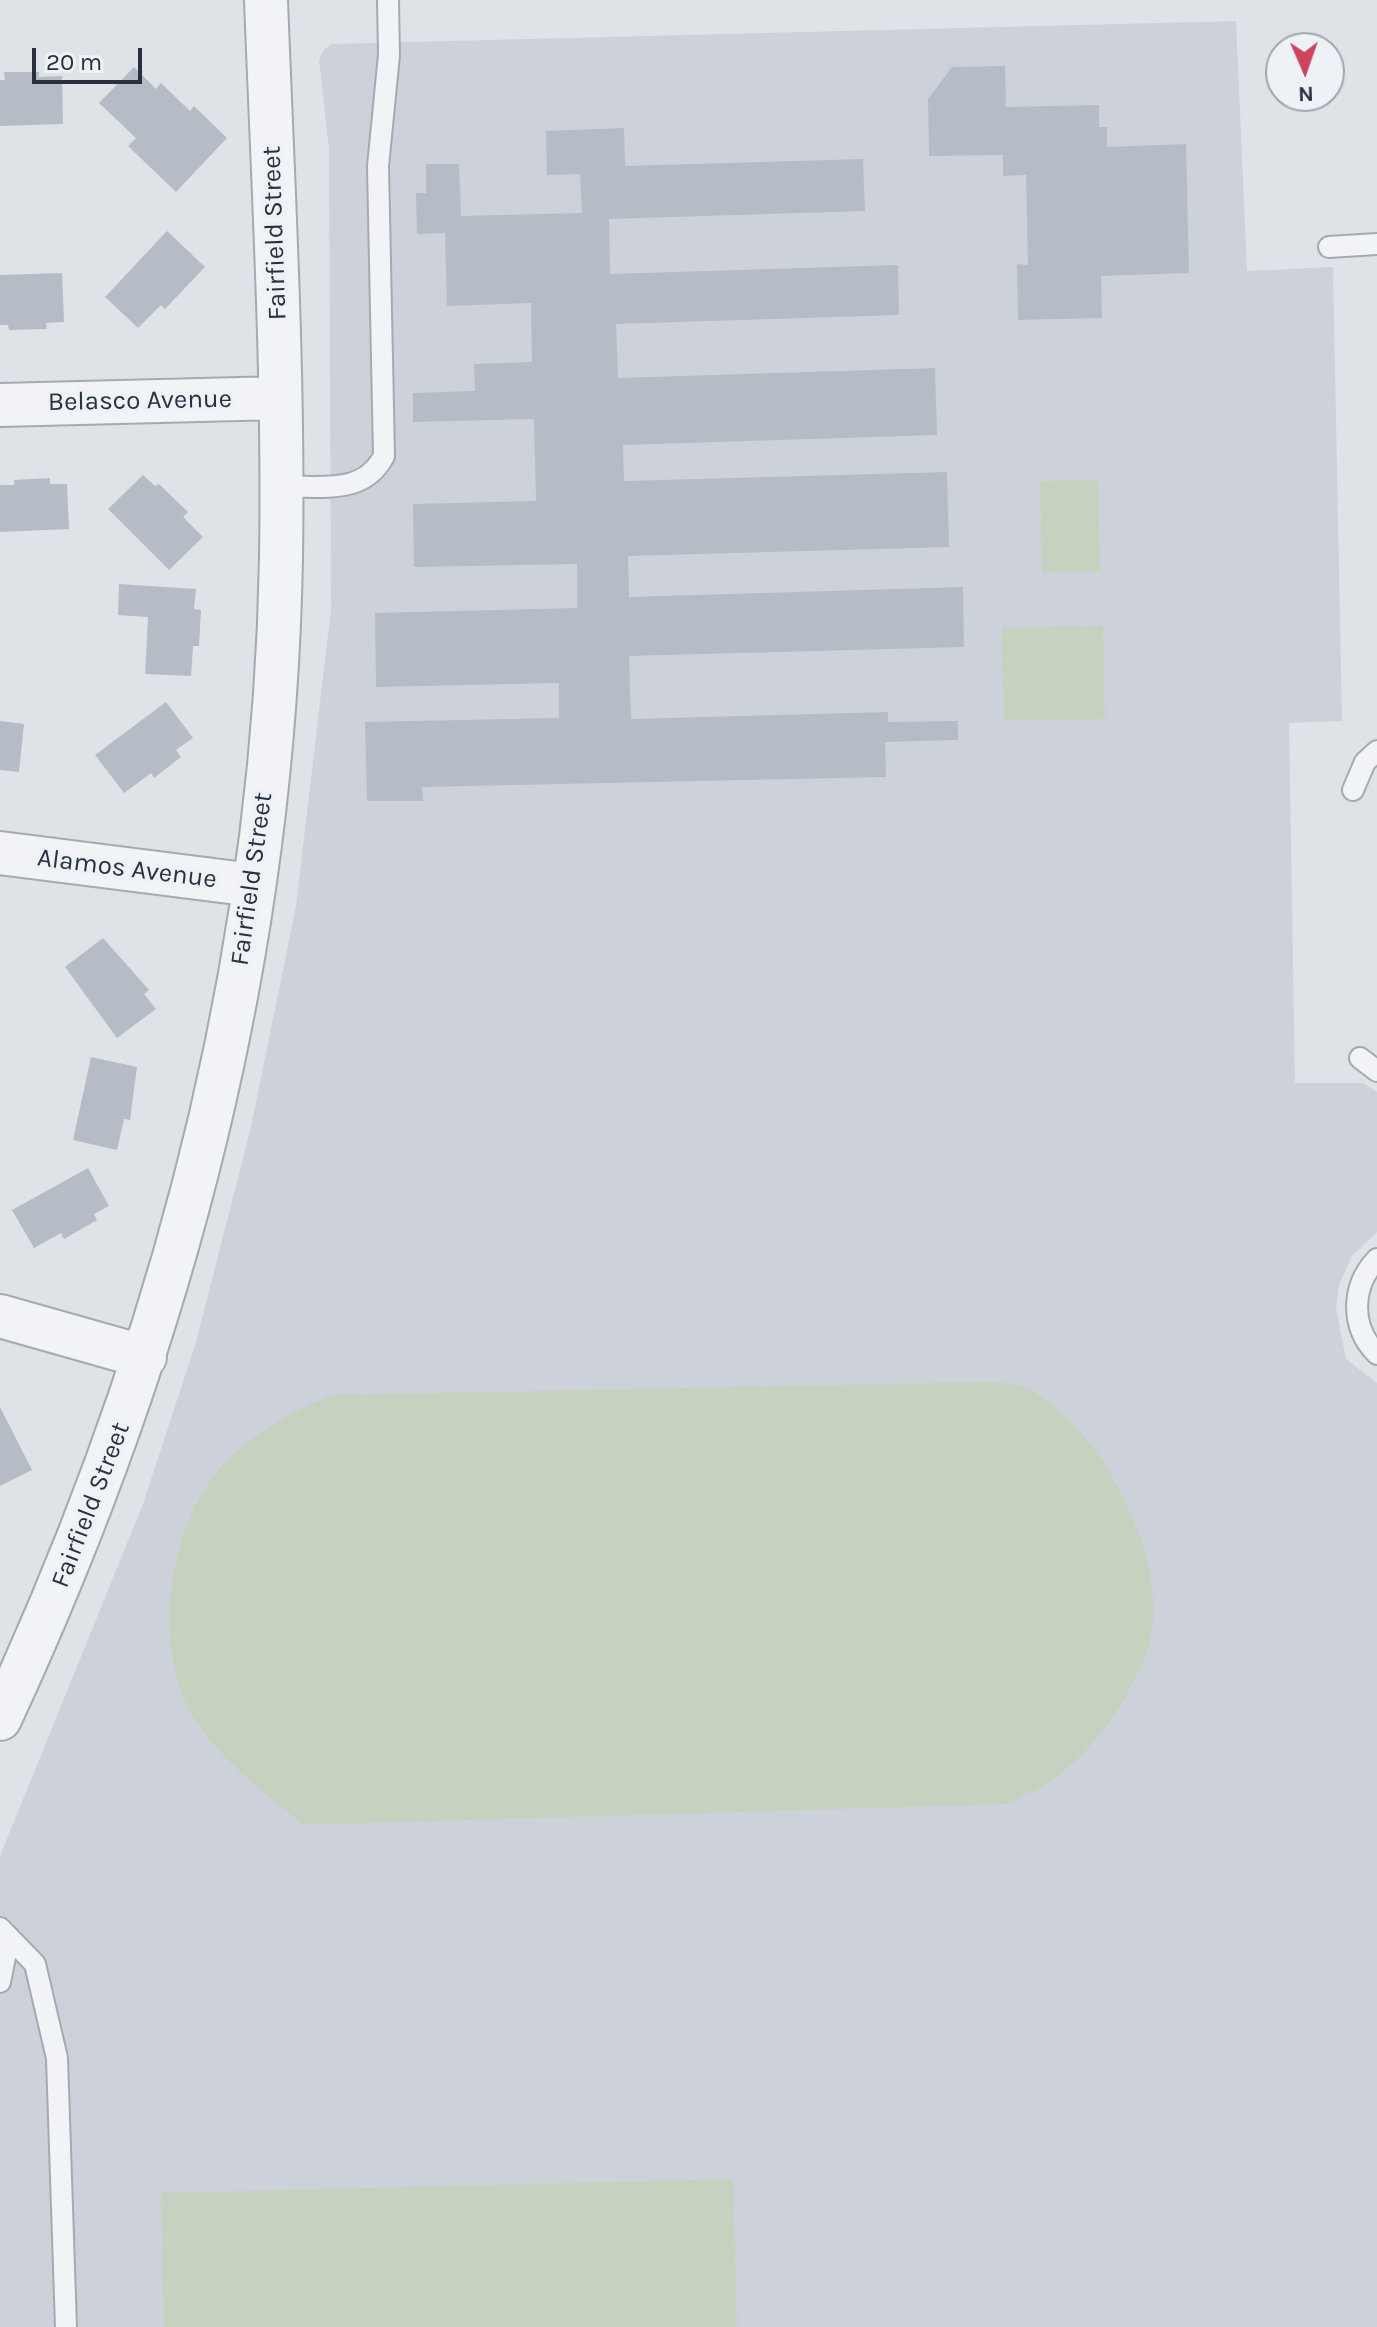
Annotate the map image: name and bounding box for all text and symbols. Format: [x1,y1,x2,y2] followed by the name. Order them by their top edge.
[36,32,146,82] scale bar
[1265,32,1345,112] north arrow
[46,48,102,76] text: 20 m
[1297,81,1314,107] text: N
[256,145,294,321] street label: Fairfield Street
[48,384,232,418] street label: Belasco Avenue
[224,790,280,968] street label: Fairfield Street
[36,843,218,895] street label: Alamos Avenue
[45,1418,137,1592] street label: Fairfield Street

